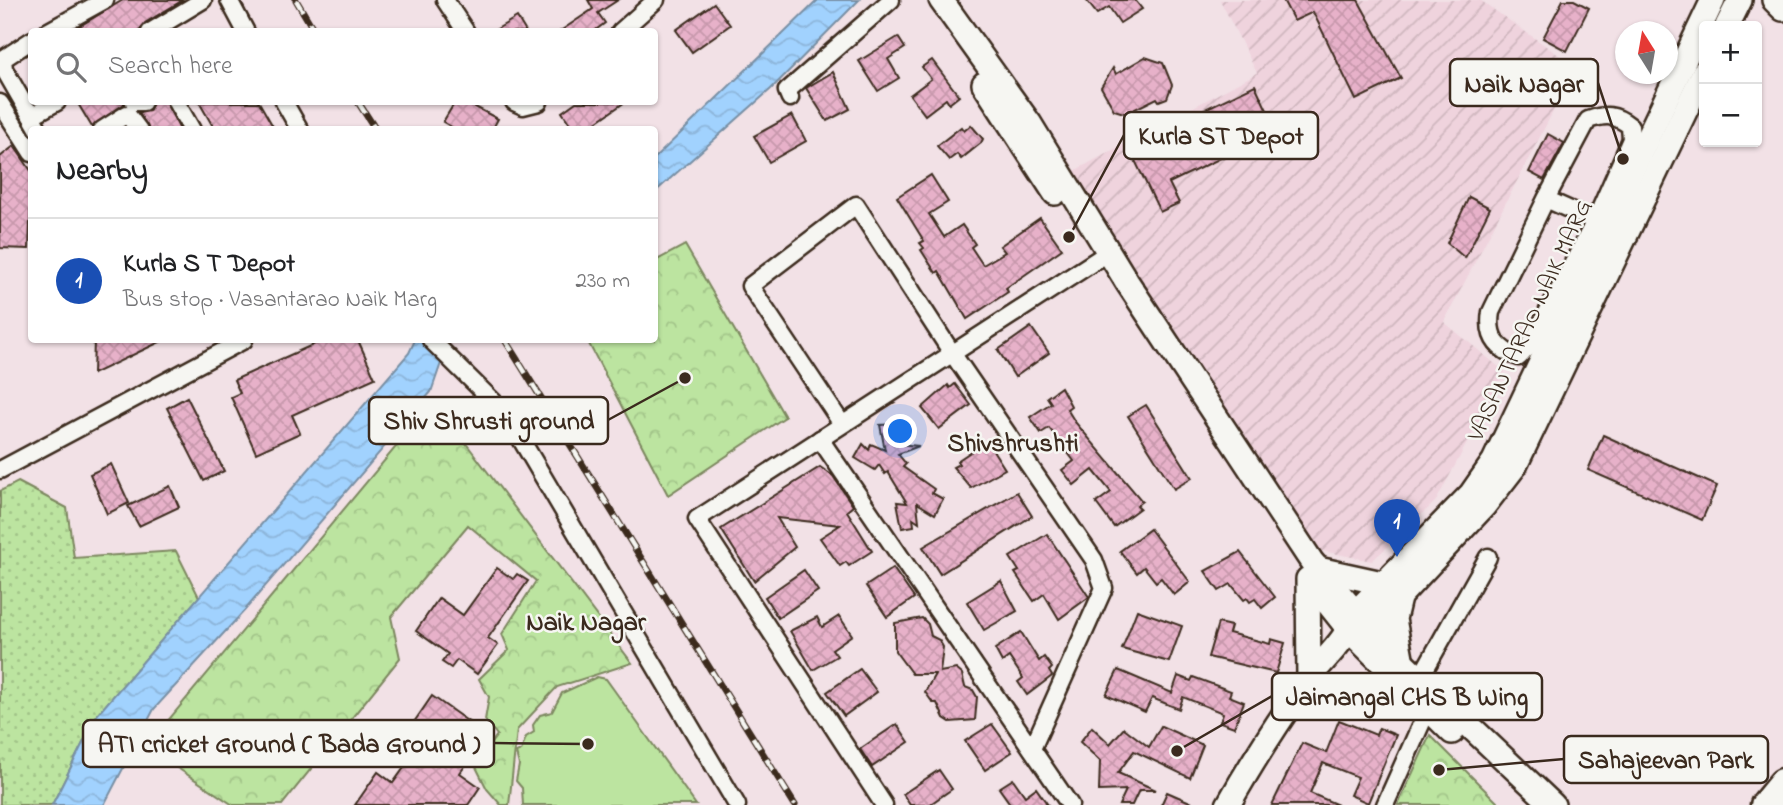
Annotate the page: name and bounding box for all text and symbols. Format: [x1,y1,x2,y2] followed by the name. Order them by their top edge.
[1615,21,1678,84] north arrow
[1699,21,1762,147] map controls
[1699,21,1762,84] button: +
[28,28,658,105] search box
[52,48,90,86] icon: search
[108,48,233,86] text: Search here
[1450,59,1598,106] callout: Naik Nagar
[1464,67,1585,106] text: Naik Nagar
[1699,84,1762,147] button: −
[1124,112,1318,159] callout: Kurla ST Depot
[1138,119,1304,157] text: Kurla ST Depot
[56,150,148,194] text: Nearby
[1459,194,1602,448] street label: VASANTARAO NAIK MARG
[123,246,295,284] text: Kurla S T Depot
[75,265,83,298] text: 1
[576,265,630,298] text: 230 m
[123,284,437,317] text: Bus stop · Vasantarao Naik Marg
[369,397,608,444] callout: Shiv Shrusti ground
[384,404,595,443] text: Shiv Shrusti ground
[883,414,917,448] your location
[947,426,1079,464] district label: Shivshrushti
[1374,499,1420,557] pin: 1
[526,605,647,644] district label: Naik Nagar
[1272,673,1542,720] callout: Jaimangal CHS B Wing
[1286,680,1528,719] text: Jaimangal CHS B Wing
[83,720,494,767] callout: ATI cricket Ground ( Bada Ground )
[98,727,481,765] text: ATI cricket Ground ( Bada Ground )
[1564,736,1768,783] callout: Sahajeevan Park
[1578,743,1755,781] text: Sahajeevan Park

